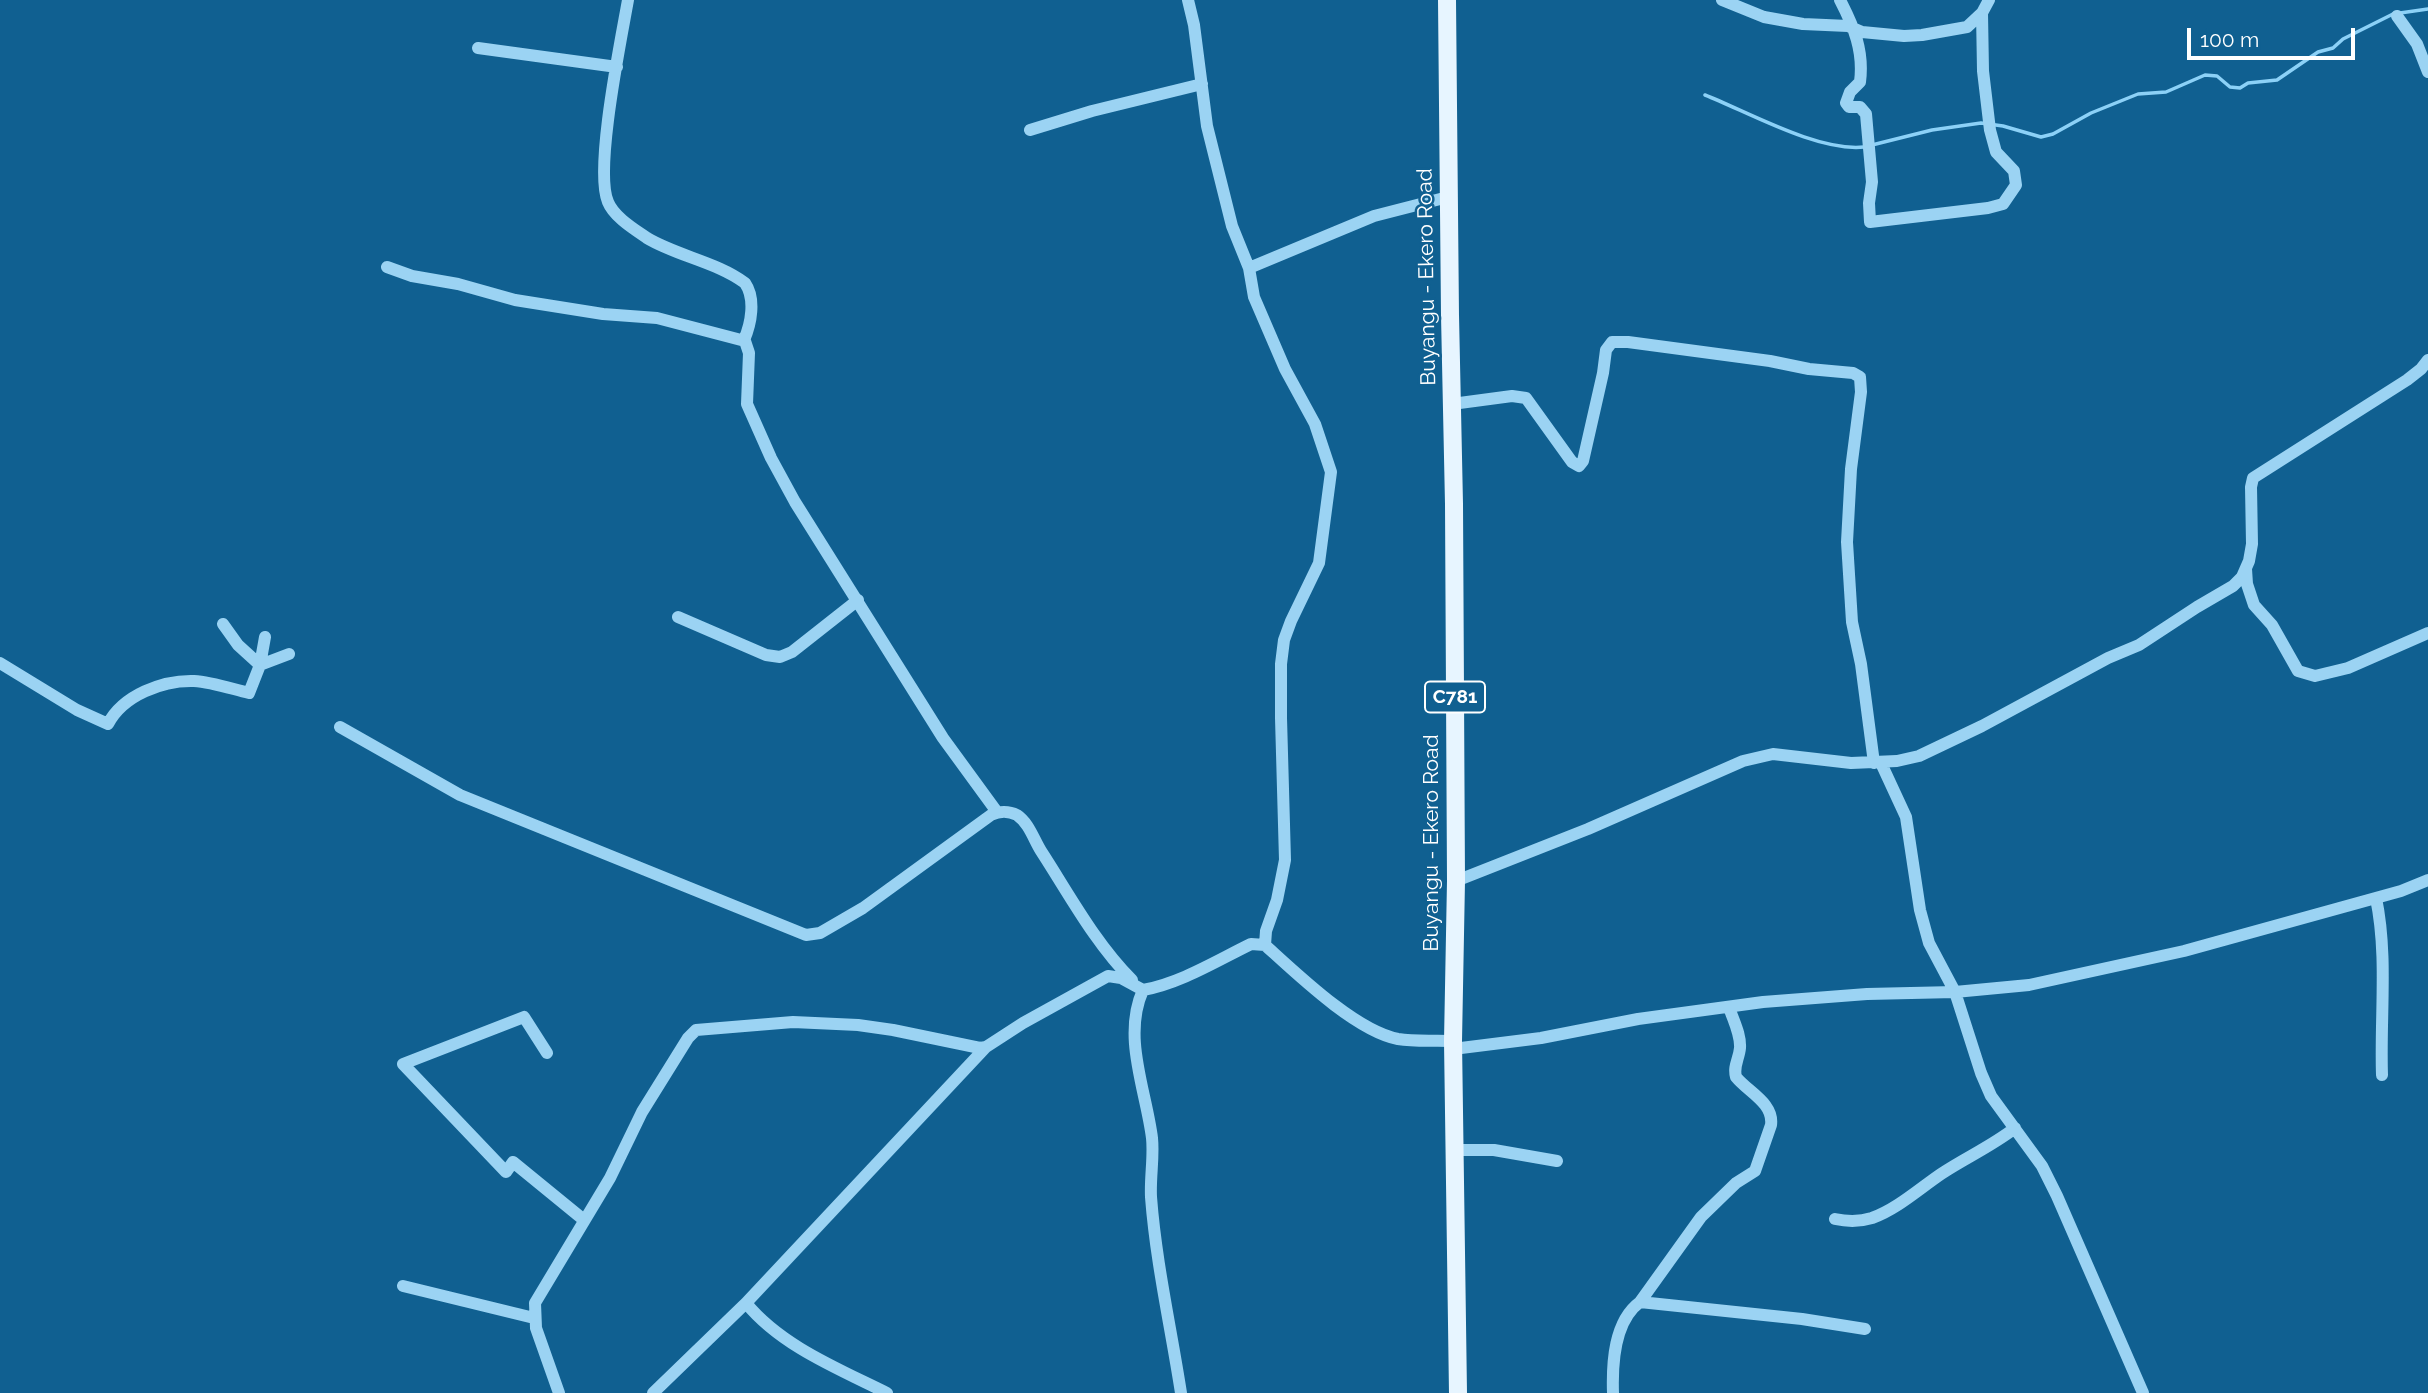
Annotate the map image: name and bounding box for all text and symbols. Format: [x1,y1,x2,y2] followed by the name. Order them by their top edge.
[2190,14,2358,58] scale bar
[2200,27,2259,52] text: 100 m
[1413,168,1441,386] street label: Buyangu - Ekero Road
[1425,682,1485,712] road number: C781
[1419,734,1445,952] street label: Buyangu - Ekero Road

